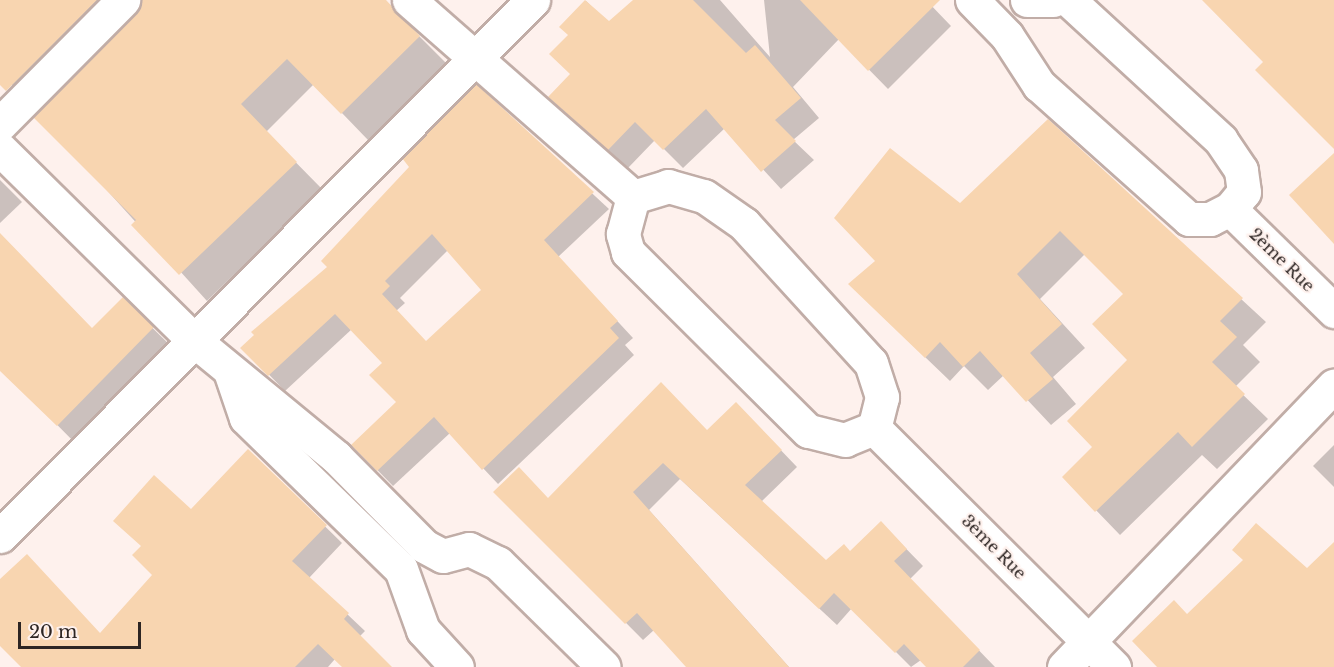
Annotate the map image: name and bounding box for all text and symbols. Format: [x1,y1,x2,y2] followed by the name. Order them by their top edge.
[1246,224,1318,296] street label: 2ème Rue
[958,511,1030,583] street label: 3ème Rue
[21,610,144,648] scale bar
[29,621,77,643] text: 20 m

